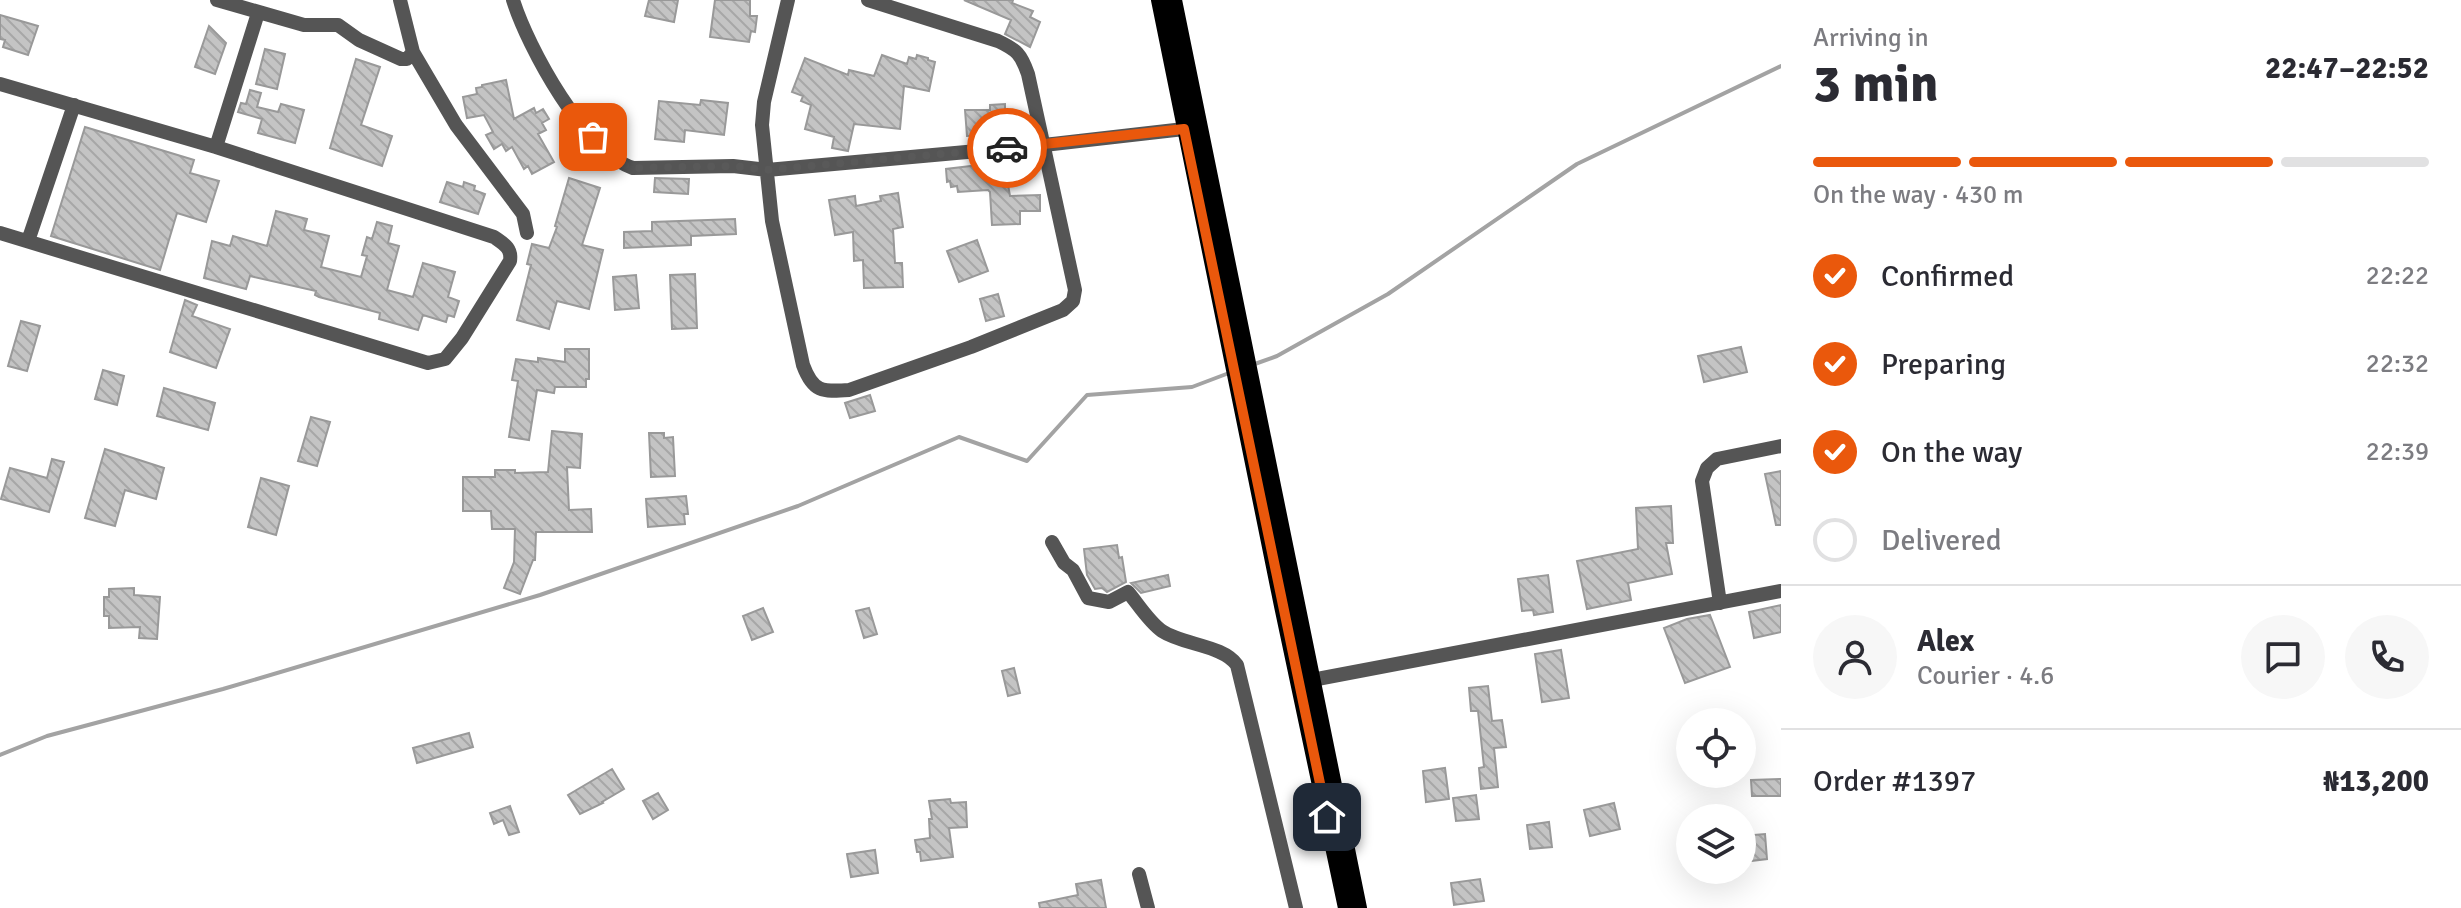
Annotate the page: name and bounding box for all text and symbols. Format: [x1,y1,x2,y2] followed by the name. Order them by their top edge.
[1813,22,1929,54] text: Arriving in
[2265,50,2429,87] text: 22:47–22:52
[1813,52,1939,116] text: 3 min
[559,103,627,171] pin
[967,108,1047,188] courier
[571,115,615,159] icon: bag
[985,126,1029,170] icon: car
[1813,179,2023,211] text: On the way · 430 m
[1813,254,1857,298] icon: check
[1881,258,2014,295] text: Confirmed
[2366,260,2429,292] text: 22:22
[1813,342,1857,386] icon: check
[1881,346,2006,383] text: Preparing
[2366,348,2429,380] text: 22:32
[1813,430,1857,474] icon: check
[1881,434,2022,471] text: On the way
[2366,436,2429,468] text: 22:39
[1881,522,2002,559] text: Delivered
[1813,615,1897,699] button: person
[2241,615,2325,699] button: chat
[2345,615,2429,699] button: phone
[1917,623,1974,660] text: Alex
[1917,660,2054,692] text: Courier · 4.6
[1676,708,1756,884] map controls
[1676,708,1756,788] button: locate
[1813,763,1976,800] text: Order #1397
[2323,763,2429,800] text: ₦13,200
[1293,783,1361,851] pin
[1305,795,1349,839] icon: home
[1676,804,1756,884] button: layers

